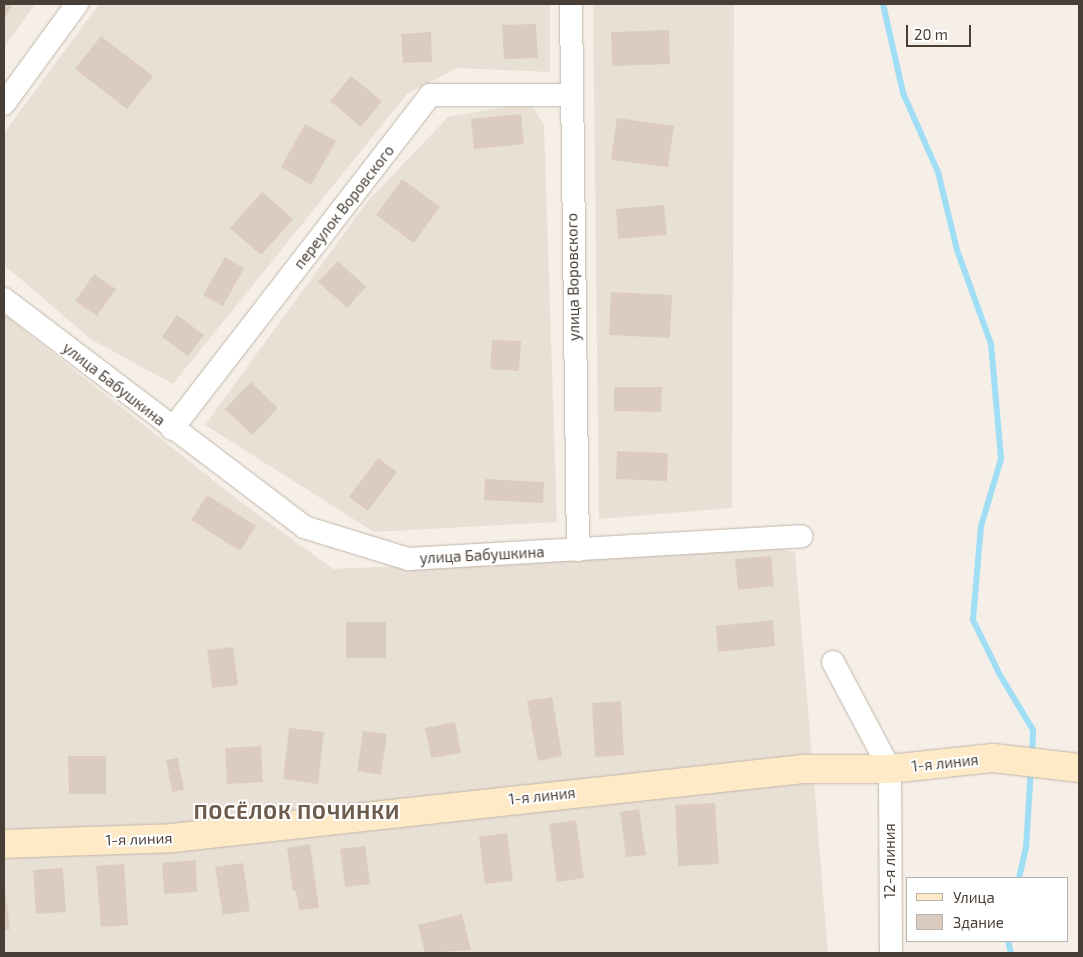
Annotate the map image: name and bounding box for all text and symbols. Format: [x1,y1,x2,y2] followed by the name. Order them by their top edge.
[908,15,973,47] scale bar
[914,25,948,43] text: 20 m
[290,142,398,272] street label: переулок Воровского
[563,213,583,341] street label: улица Воровского
[59,338,169,430] street label: улица Бабушкина
[419,543,545,567] street label: улица Бабушкина
[911,751,979,775] street label: 1-я линия
[508,784,576,808] street label: 1-я линия
[192,799,402,823] district label: ПОСЁЛОК ПОЧИНКИ
[881,823,899,899] street label: 12-я линия
[105,829,173,849] street label: 1-я линия
[906,877,1068,942] legend
[953,888,995,906] text: Улица
[953,913,1004,931] text: Здание

